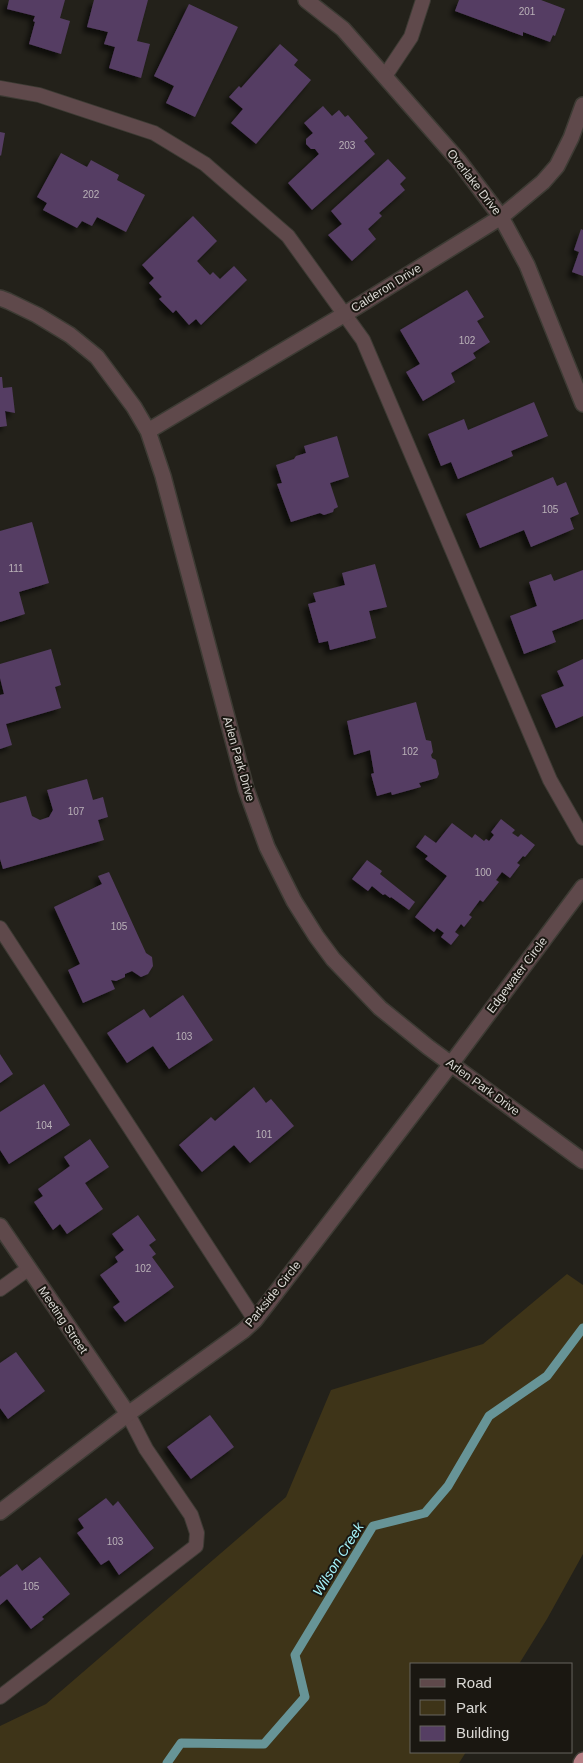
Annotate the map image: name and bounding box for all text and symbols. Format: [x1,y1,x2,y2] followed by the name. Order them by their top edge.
[519,6,536,17] house number: 201
[339,140,356,151] house number: 203
[444,146,504,218] street label: Overlake Drive
[83,189,100,200] house number: 202
[348,261,424,315] street label: Calderon Drive
[459,335,476,346] house number: 102
[542,504,559,515] house number: 105
[8,563,24,574] house number: 111
[220,715,258,803] street label: Arlen Park Drive
[402,746,419,757] house number: 102
[68,806,85,817] house number: 107
[475,867,492,878] house number: 100
[111,921,128,932] house number: 105
[484,934,550,1016] street label: Edgewater Circle
[176,1031,193,1042] house number: 103
[444,1056,523,1119] street label: Arlen Park Drive
[36,1120,53,1131] house number: 104
[256,1129,273,1140] house number: 101
[242,1258,304,1330] street label: Parkside Circle
[135,1263,152,1274] house number: 102
[35,1284,91,1357] street label: Meeting Street
[309,1519,367,1598] water label: Wilson Creek
[107,1536,124,1547] house number: 103
[23,1581,40,1592] house number: 105
[410,1663,573,1753] legend
[456,1674,492,1691] text: Road
[456,1699,487,1716] text: Park
[456,1724,509,1741] text: Building

